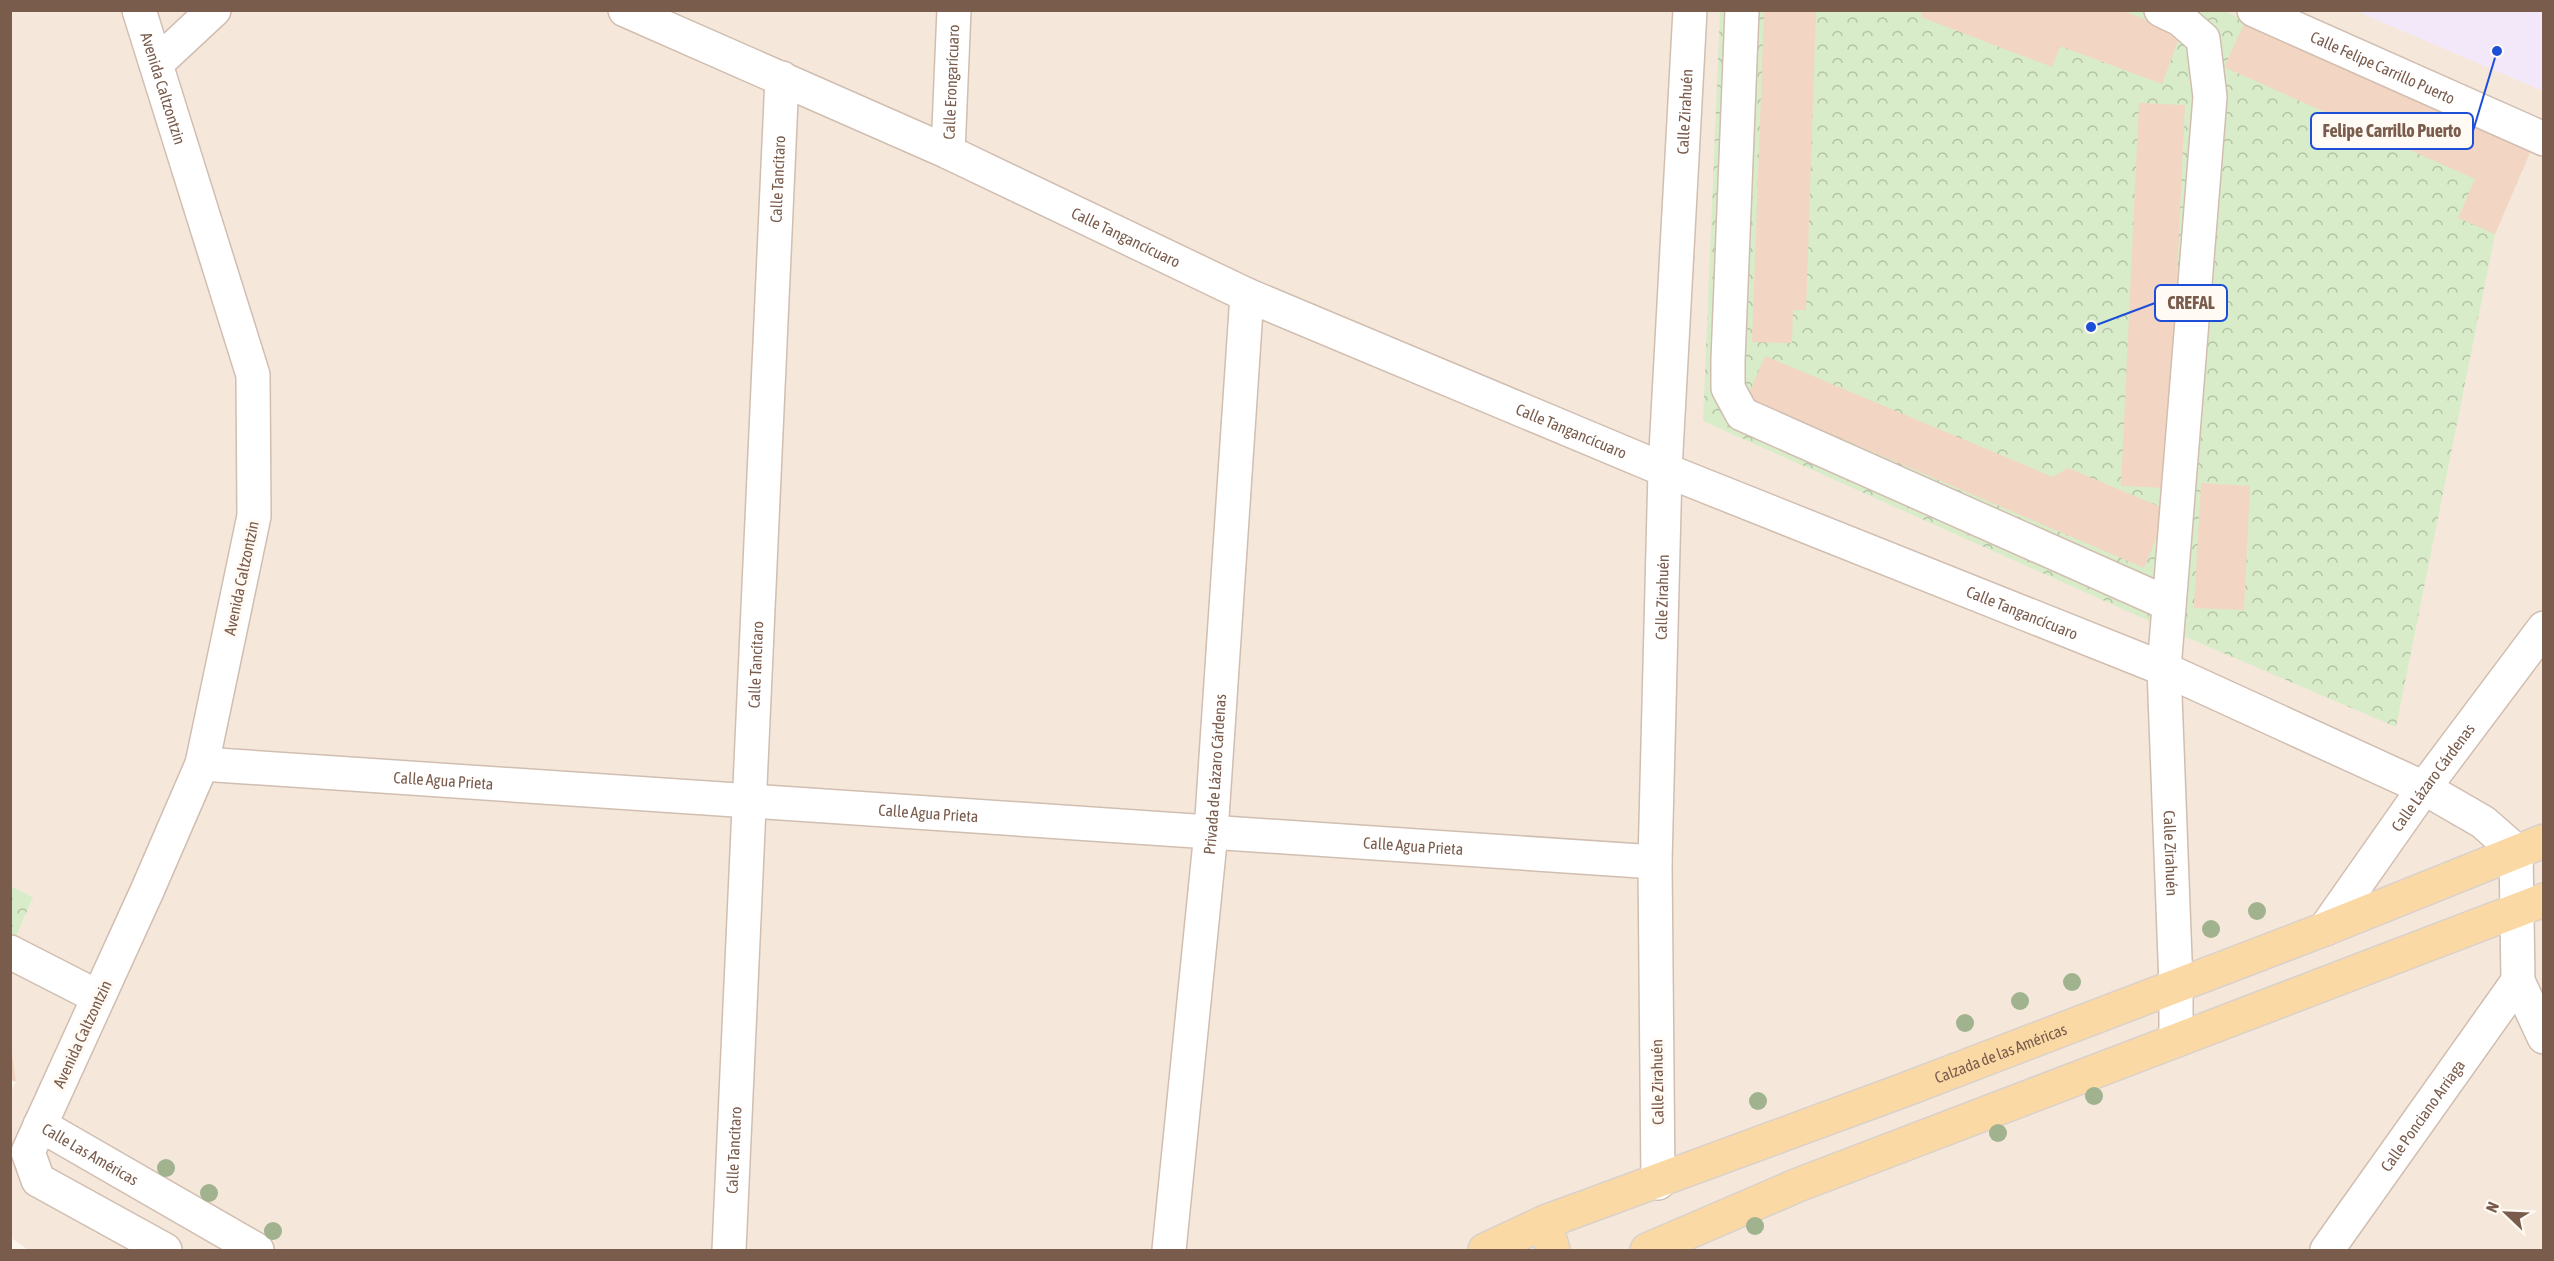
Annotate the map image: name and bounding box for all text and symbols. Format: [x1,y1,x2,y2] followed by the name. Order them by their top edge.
[940,24,962,140] street label: Calle Erongarícuaro
[2308,27,2458,107] street label: Calle Felipe Carrillo Puerto
[137,30,189,147] street label: Avenida Caltzontzin
[1673,68,1696,155] street label: Calle Zirahuén
[2311,113,2473,149] callout: Felipe Carrillo Puerto
[2323,120,2461,141] text: Felipe Carrillo Puerto
[766,135,788,223] street label: Calle Tancítaro
[1069,203,1183,271] street label: Calle Tangancícuaro
[2155,285,2227,321] callout: CREFAL
[2167,292,2215,313] text: CREFAL
[1513,400,1630,462] street label: Calle Tangancícuaro
[220,519,262,637] street label: Avenida Caltzontzin
[1652,554,1672,640] street label: Calle Zirahuén
[1964,582,2081,643] street label: Calle Tangancícuaro
[745,620,766,709] street label: Calle Tancítaro
[1200,693,1229,855] street label: Privada de Lázaro Cárdenas
[2387,720,2478,835] street label: Calle Lázaro Cárdenas
[393,768,494,793] street label: Calle Agua Prieta
[878,801,979,825] street label: Calle Agua Prieta
[2160,810,2182,896] street label: Calle Zirahuén
[1363,833,1464,858] street label: Calle Agua Prieta
[49,977,115,1091] street label: Avenida Caltzontzin
[1932,1020,2069,1087] street label: Calzada de las Américas
[1647,1039,1667,1125] street label: Calle Zirahuén
[2377,1056,2468,1175] street label: Calle Ponciano Arriaga
[723,1106,744,1194] street label: Calle Tancítaro
[39,1119,142,1189] street label: Calle Las Américas
[2476,1183,2536,1243] north arrow
[2482,1199,2502,1215] text: N

